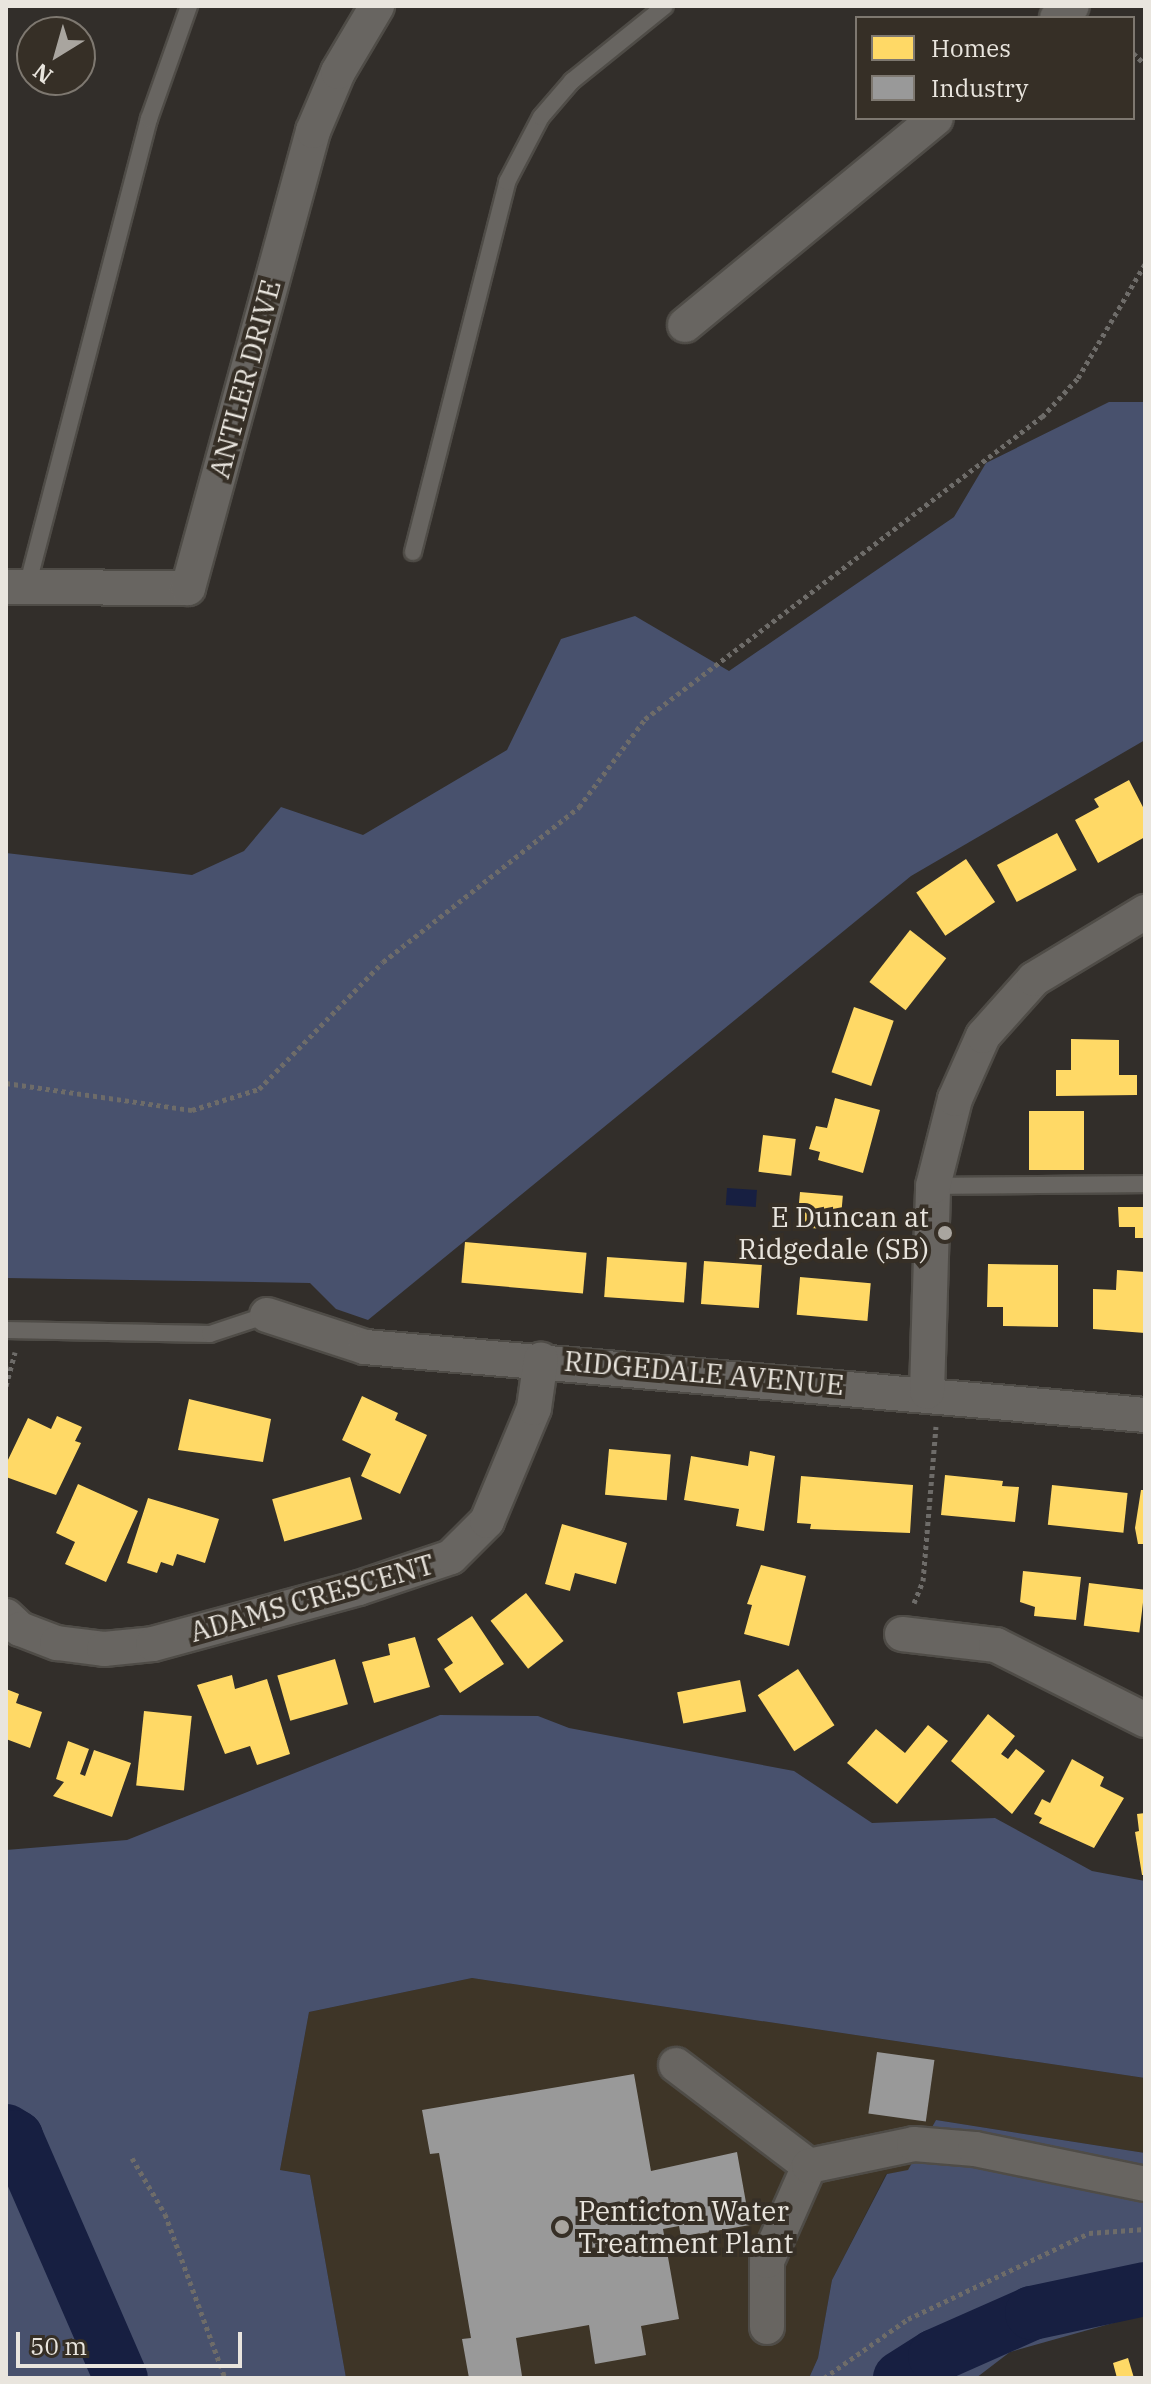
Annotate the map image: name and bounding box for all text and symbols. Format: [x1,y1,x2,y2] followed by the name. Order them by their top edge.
[16,16,96,96] north arrow
[855,16,1135,120] legend
[931,32,1011,64] text: Homes
[27,57,58,91] text: N
[931,72,1028,104] text: Industry
[202,276,288,482] street label: ANTLER DRIVE
[738,1200,929,1266] place label: E Duncan at Ridgedale (SB)
[936,1224,954,1242] marker: E Duncan at Ridgedale (SB)
[563,1344,845,1402] street label: RIDGEDALE AVENUE
[186,1547,438,1649] street label: ADAMS CRESCENT
[578,2194,793,2260] place label: Penticton Water Treatment Plant
[553,2218,571,2236] marker: Penticton Water Treatment Plant
[20,2316,246,2366] scale bar
[30,2330,87,2362] text: 50 m

